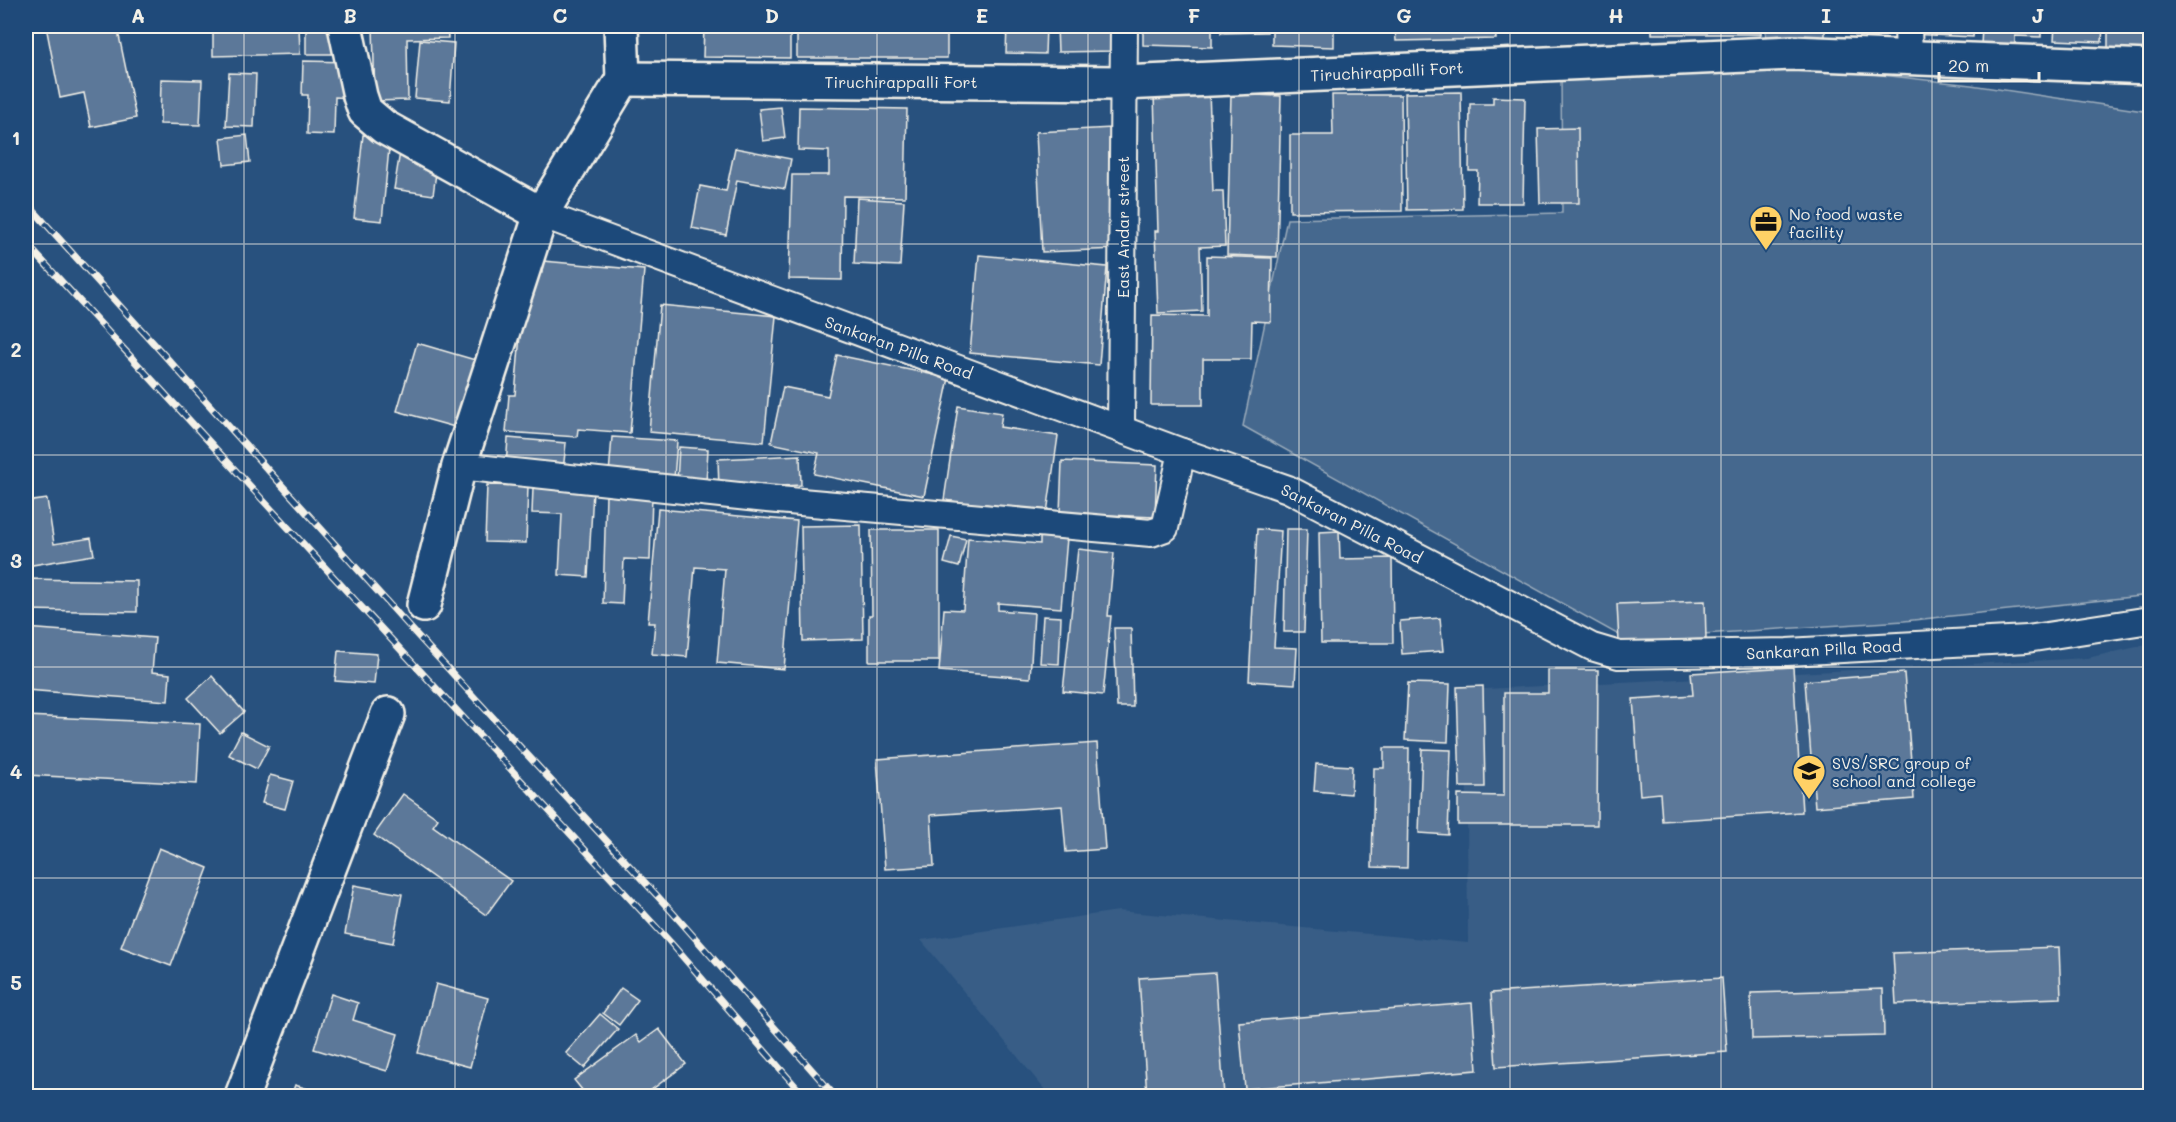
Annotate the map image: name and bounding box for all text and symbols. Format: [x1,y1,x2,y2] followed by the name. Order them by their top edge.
[131,2,145,28] text: A
[343,2,357,28] text: B
[553,2,568,28] text: C
[765,2,779,28] text: D
[976,2,988,28] text: E
[1188,2,1201,28] text: F
[1396,2,1412,28] text: G
[1608,2,1624,28] text: H
[1821,2,1831,28] text: I
[2031,2,2045,28] text: J
[1939,45,2040,83] scale bar
[1948,53,1989,77] text: 20 m
[1310,57,1464,85] street label: Tiruchirappalli Fort
[824,71,978,92] street label: Tiruchirappalli Fort
[12,124,20,150] text: 1
[1112,156,1133,298] street label: East Andar street
[1789,203,1903,242] place label: No food waste facility
[1748,204,1784,251] office icon: No food waste facility
[822,310,976,384] street label: Sankaran Pilla Road
[10,336,22,362] text: 2
[1278,478,1426,568] street label: Sankaran Pilla Road
[10,547,22,573] text: 3
[1746,634,1902,664] street label: Sankaran Pilla Road
[1832,752,1976,791] place label: SVS/SRC group of school and college
[1791,753,1827,800] school or university icon: SVS/SRC group of school and college
[10,758,23,784] text: 4
[10,969,22,995] text: 5

